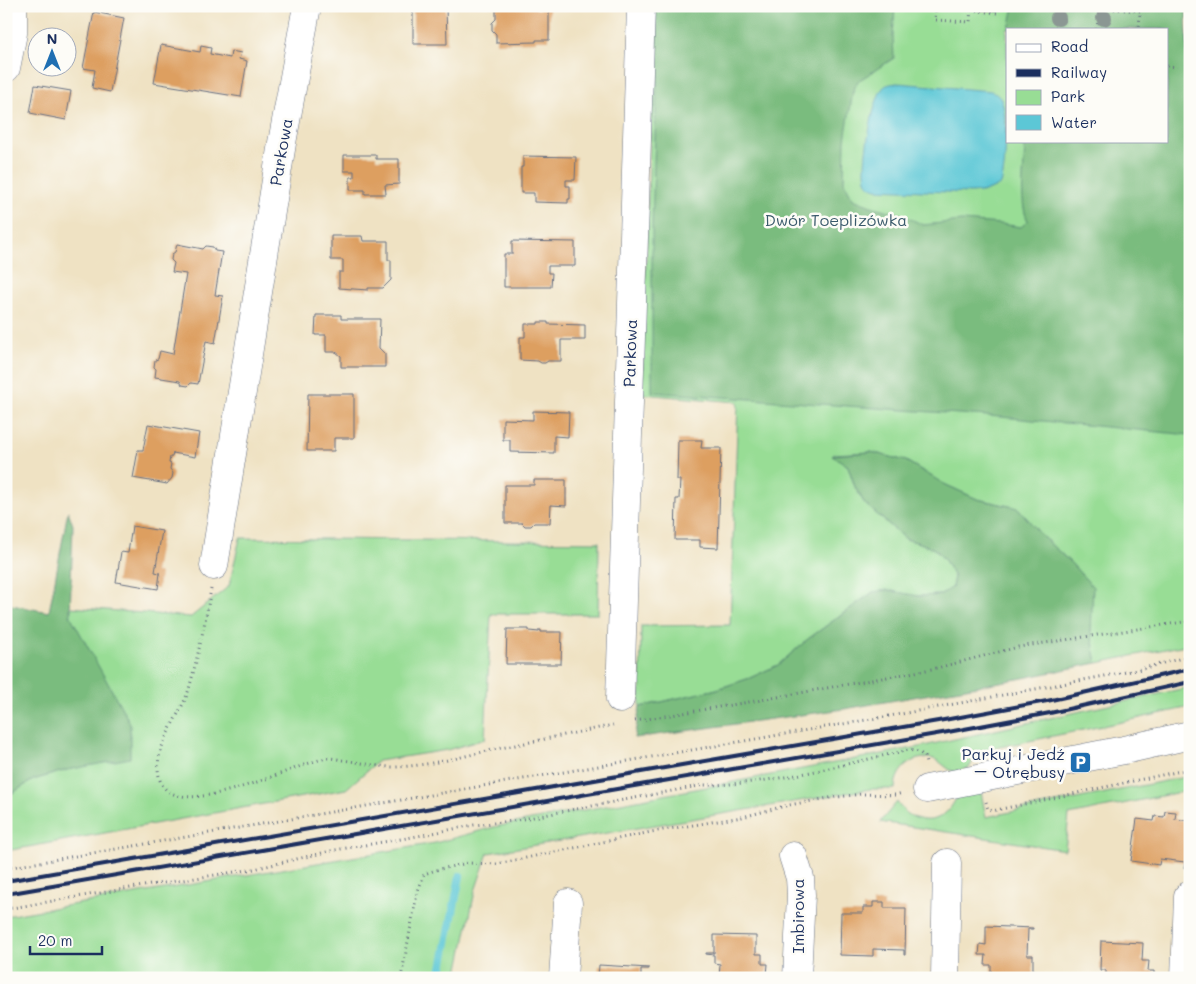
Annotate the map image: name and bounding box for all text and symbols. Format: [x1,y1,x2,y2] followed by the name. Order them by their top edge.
[28,28,78,78] north arrow
[1006,28,1168,142] legend
[47,29,57,48] text: N
[1051,36,1088,56] text: Road
[1051,62,1107,82] text: Railway
[1051,86,1085,106] text: Park
[1051,112,1097,132] text: Water
[264,117,297,187] street label: Parkowa
[765,209,907,230] park label: Dwór Toeplizówka
[618,319,641,387] street label: Parkowa
[962,743,1065,782] place label: Parkuj i Jedź – Otrębusy
[1069,751,1093,775] parking icon: Parkuj i Jedź – Otrębusy
[787,879,808,953] street label: Imbirowa
[30,924,102,956] scale bar
[38,930,72,950] text: 20 m

